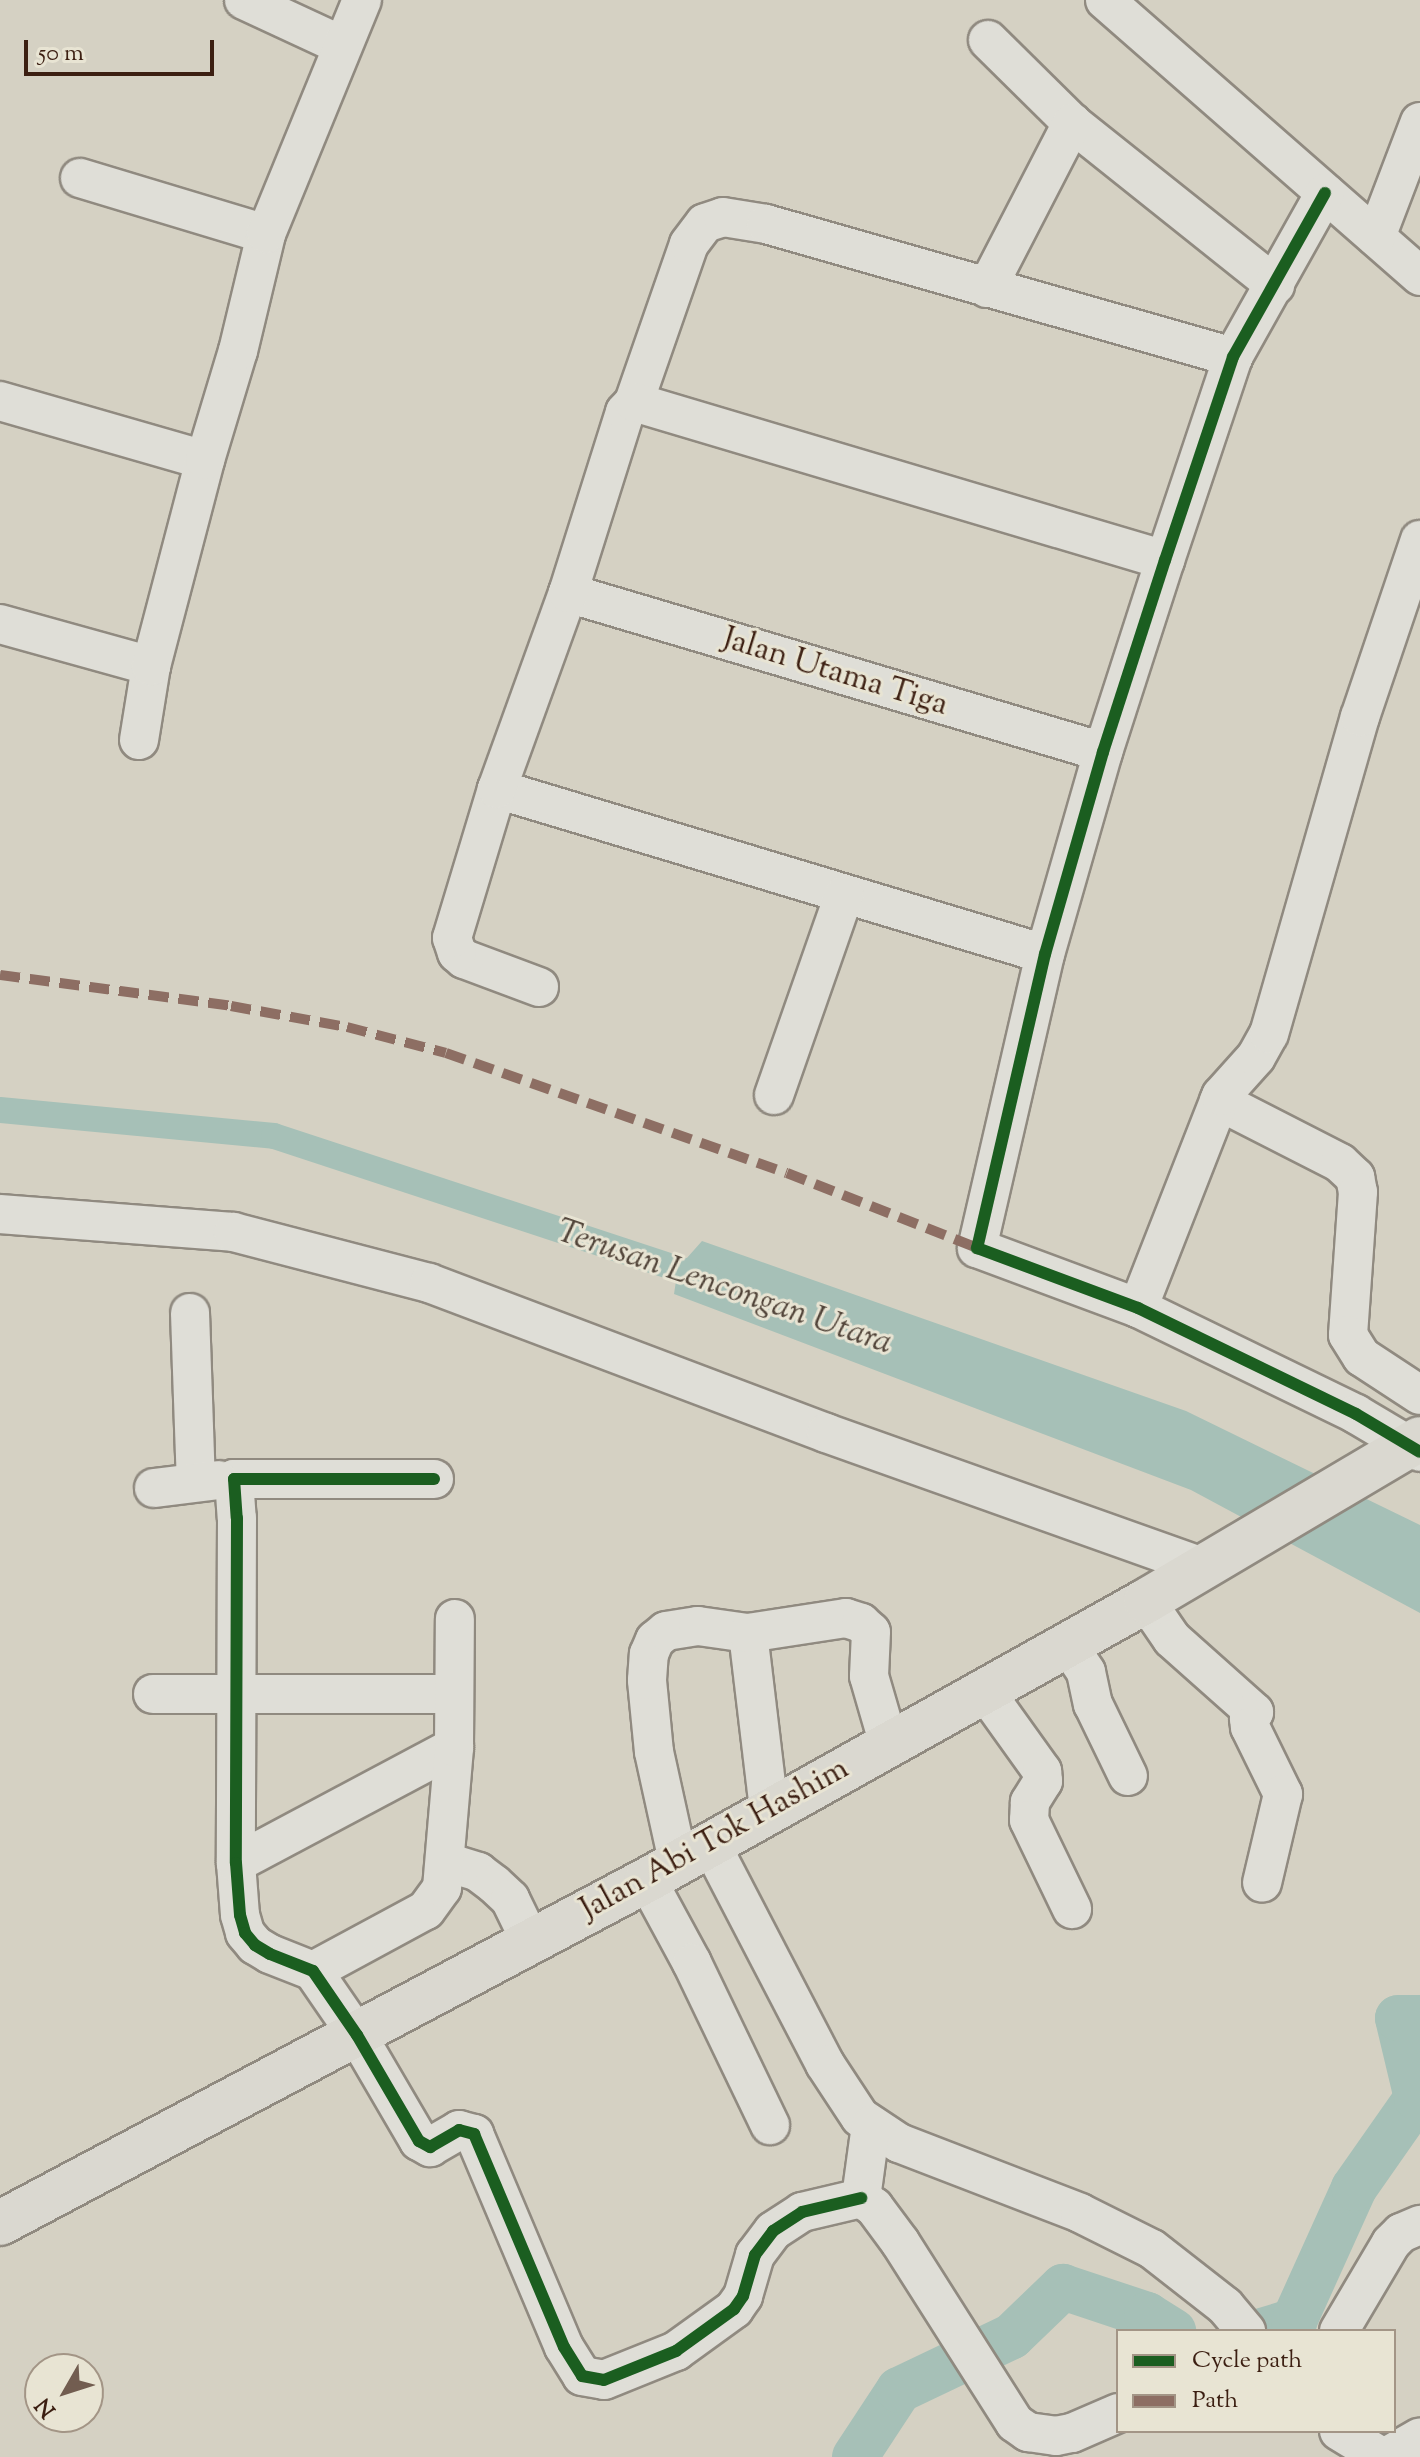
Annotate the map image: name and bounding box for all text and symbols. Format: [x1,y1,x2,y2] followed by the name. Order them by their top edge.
[28,24,218,74] scale bar
[38,37,84,71] text: 50 m
[718,621,952,725] street label: Jalan Utama Tiga
[551,1211,897,1365] water label: Terusan Lencongan Utara
[574,1750,856,1930] street label: Jalan Abi Tok Hashim
[1116,2329,1396,2433] legend
[1192,2344,1302,2378] text: Cycle path
[24,2353,104,2433] north arrow
[1192,2384,1238,2418] text: Path
[29,2390,65,2424] text: N

